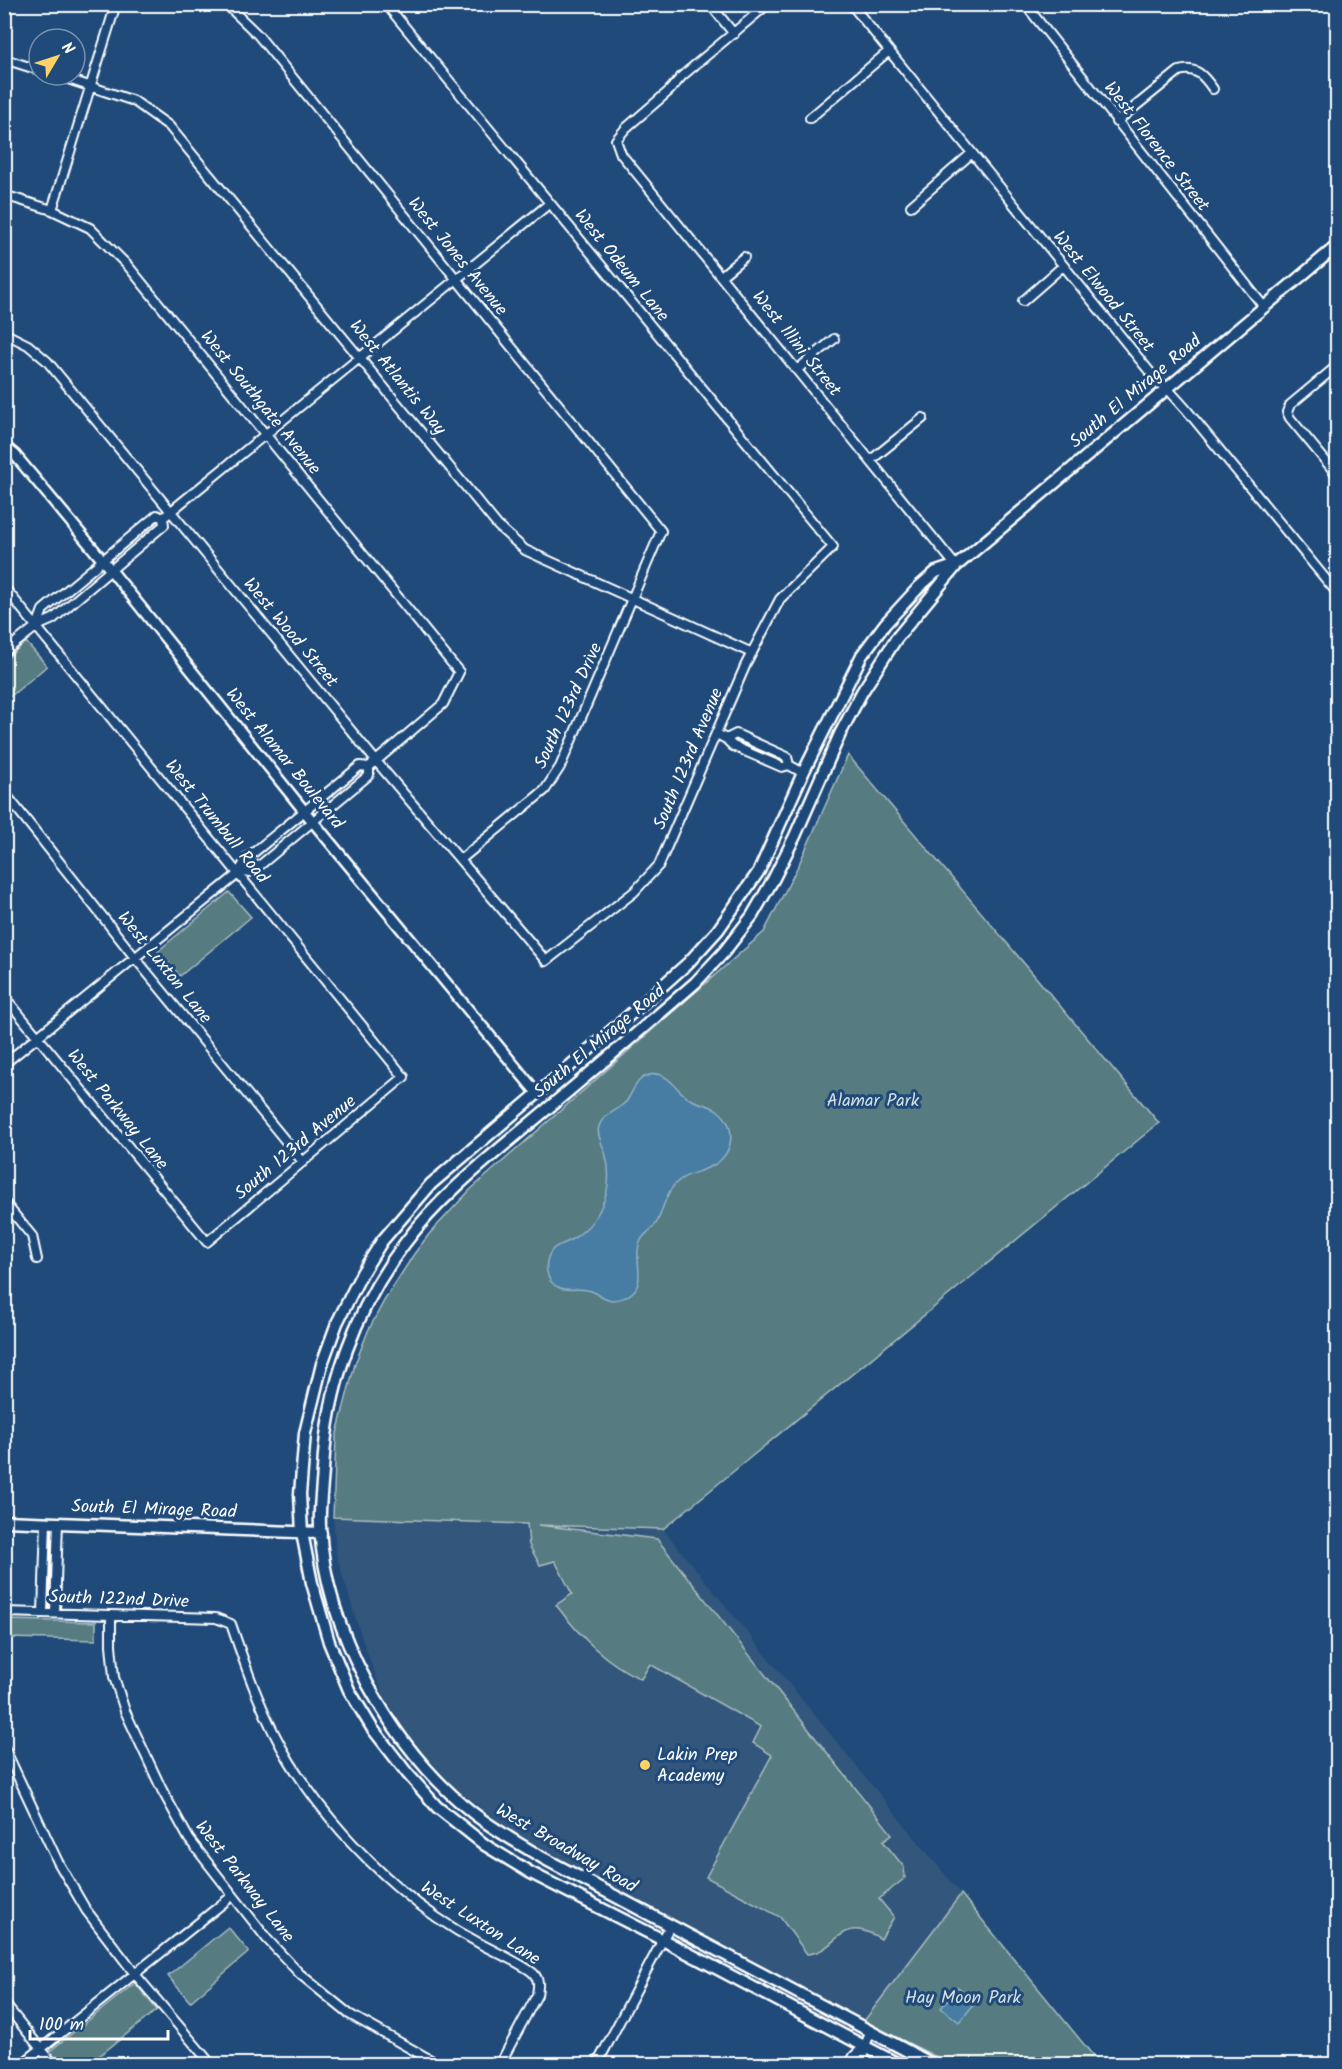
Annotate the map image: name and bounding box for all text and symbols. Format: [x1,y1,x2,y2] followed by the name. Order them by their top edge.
[27,27,87,87] north arrow
[55,37,80,60] text: N
[1096,76,1217,219] street label: West Florence Street
[400,191,514,323] street label: West Jones Avenue
[566,203,676,329] street label: West Odeum Lane
[1045,225,1162,360] street label: West Elwood Street
[744,285,849,404] street label: West Illini Street
[341,314,453,443] street label: West Atlantis Way
[192,324,328,482] street label: West Southgate Avenue
[1063,327,1209,456] street label: South El Mirage Road
[235,571,346,695] street label: West Wood Street
[527,638,611,774] street label: South 123rd Drive
[217,682,351,837] street label: West Alamar Boulevard
[646,683,732,835] street label: South 123rd Avenue
[157,753,276,891] street label: West Trumbull Road
[109,905,219,1031] street label: West Luxton Lane
[527,977,673,1106] street label: South El Mirage Road
[59,1043,175,1177] street label: West Parkway Lane
[827,1087,920,1116] park label: Alamar Park
[229,1088,363,1208] street label: South 123rd Avenue
[71,1493,238,1527] street label: South El Mirage Road
[48,1583,190,1617] street label: South 122nd Drive
[657,1741,738,1791] place label: Lakin Prep Academy
[638,1758,652,1772] marker: Lakin Prep Academy
[490,1797,643,1902] street label: West Broadway Road
[187,1814,301,1950] street label: West Parkway Lane
[414,1874,546,1974] street label: West Luxton Lane
[905,1984,1022,2013] park label: Hay Moon Park
[30,2003,168,2041] scale bar
[39,2011,84,2040] text: 100 m

